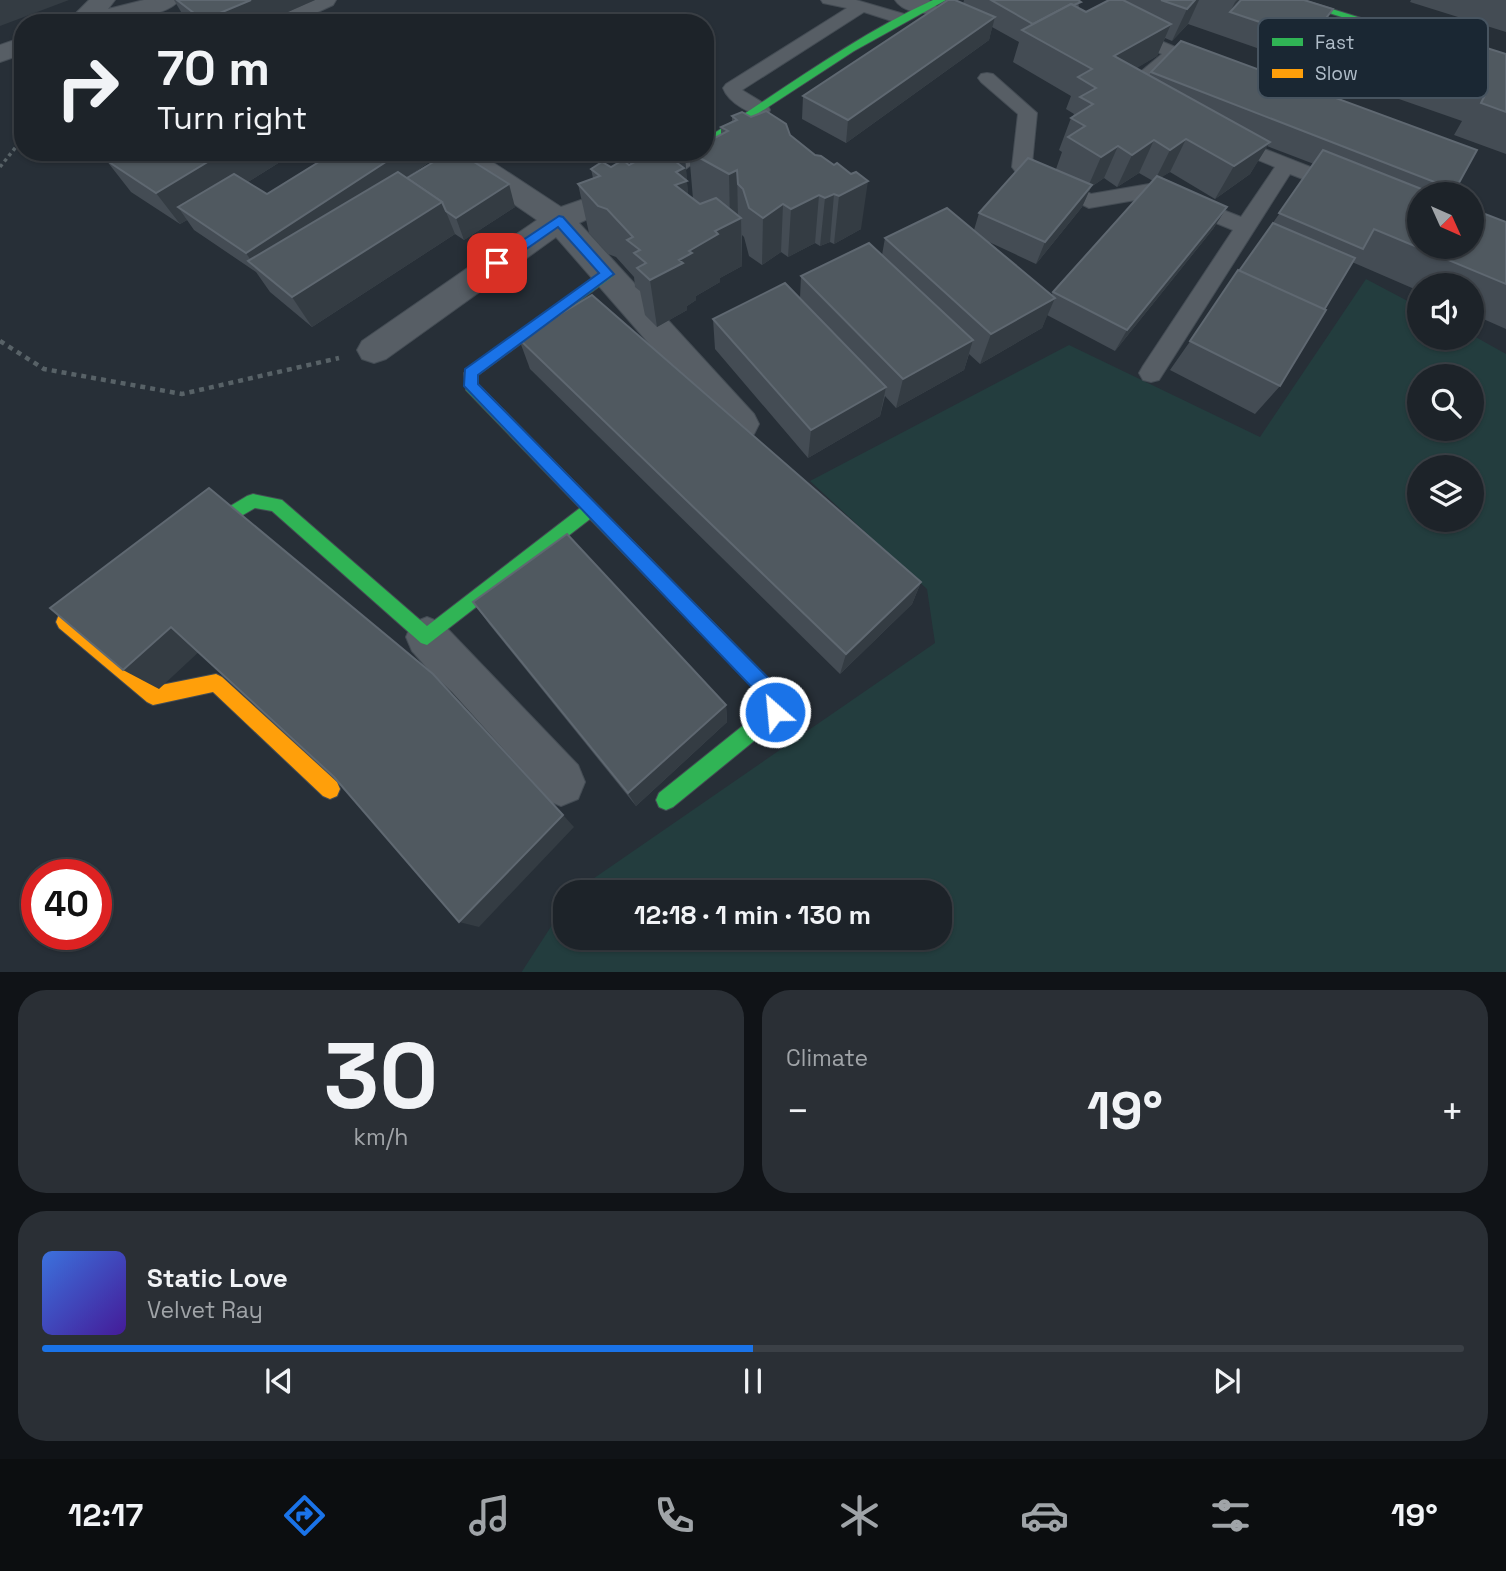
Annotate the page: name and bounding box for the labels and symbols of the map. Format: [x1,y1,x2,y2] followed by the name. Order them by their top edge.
[1258,18,1488,98] legend
[1315,30,1355,55] text: Fast
[1315,61,1358,86] text: Slow
[1407,182,1484,259] north arrow
[467,233,527,293] pin
[738,675,812,749] position arrow
[21,859,112,950] speed limit sign: 40

